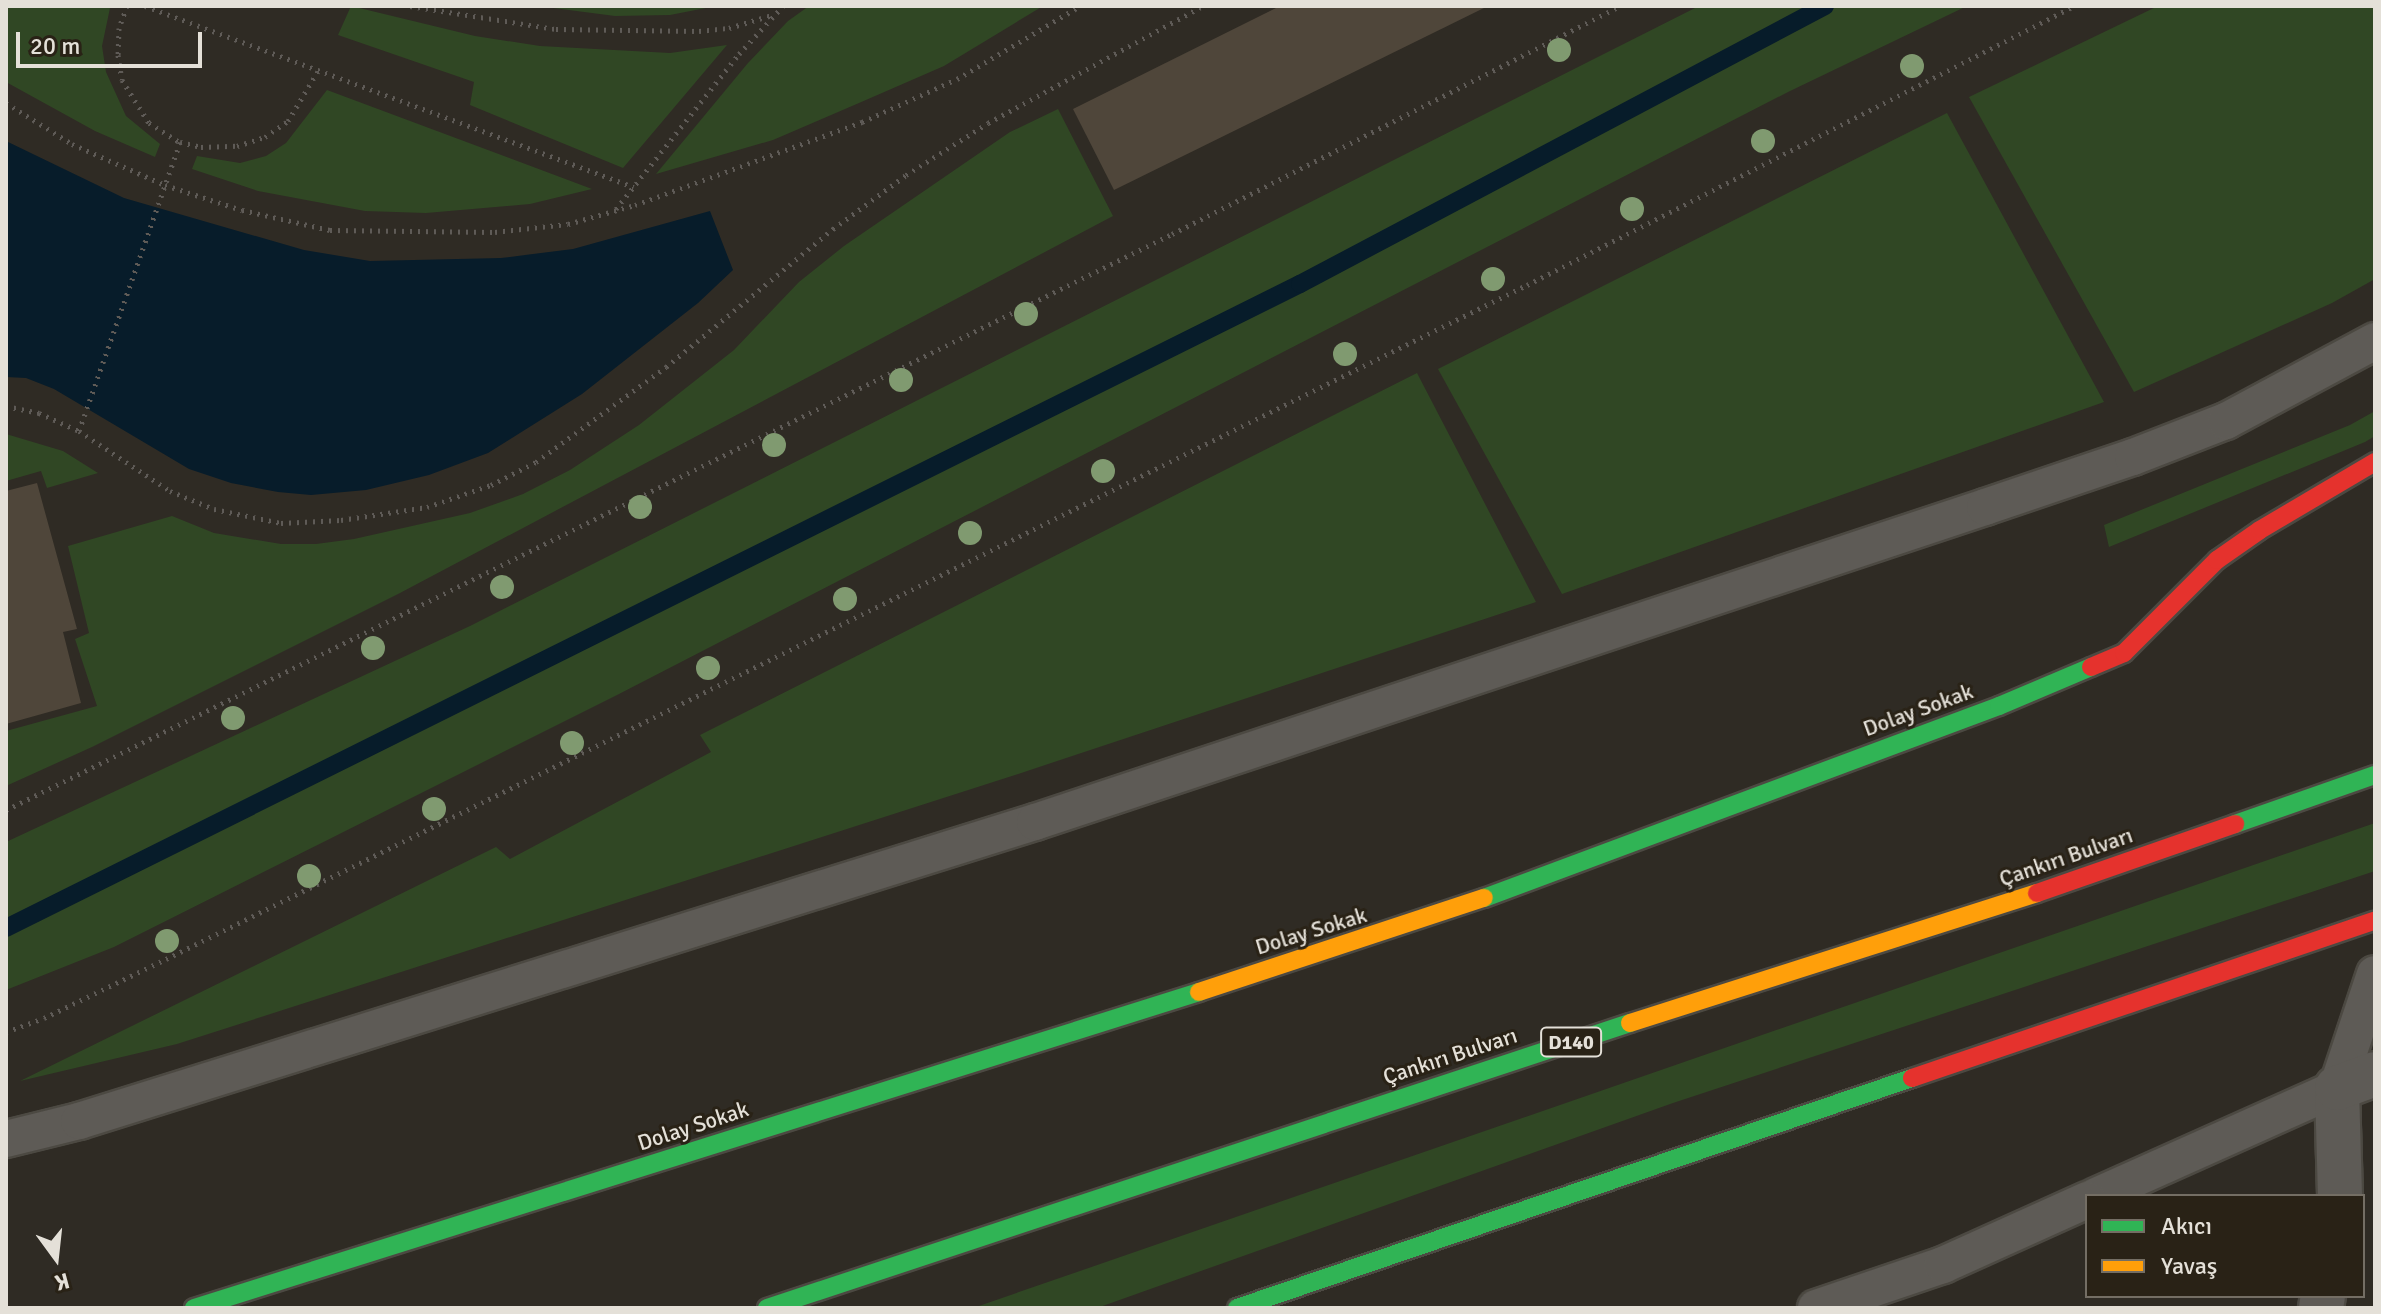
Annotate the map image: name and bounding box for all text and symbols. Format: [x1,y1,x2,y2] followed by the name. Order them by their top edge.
[20,16,206,66] scale bar
[30,31,80,61] text: 20 m
[1859,678,1977,742] street label: Dolay Sokak
[1996,822,2136,892] street label: Çankırı Bulvarı
[1252,902,1370,960] street label: Dolay Sokak
[1380,1022,1520,1090] street label: Çankırı Bulvarı
[1539,1026,1603,1058] road number: D140
[634,1096,752,1156] street label: Dolay Sokak
[2085,1194,2365,1298] legend
[2161,1211,2212,1241] text: Akıcı
[16,1218,96,1298] north arrow
[2161,1251,2217,1281] text: Yavaş
[52,1267,72,1296] text: K

